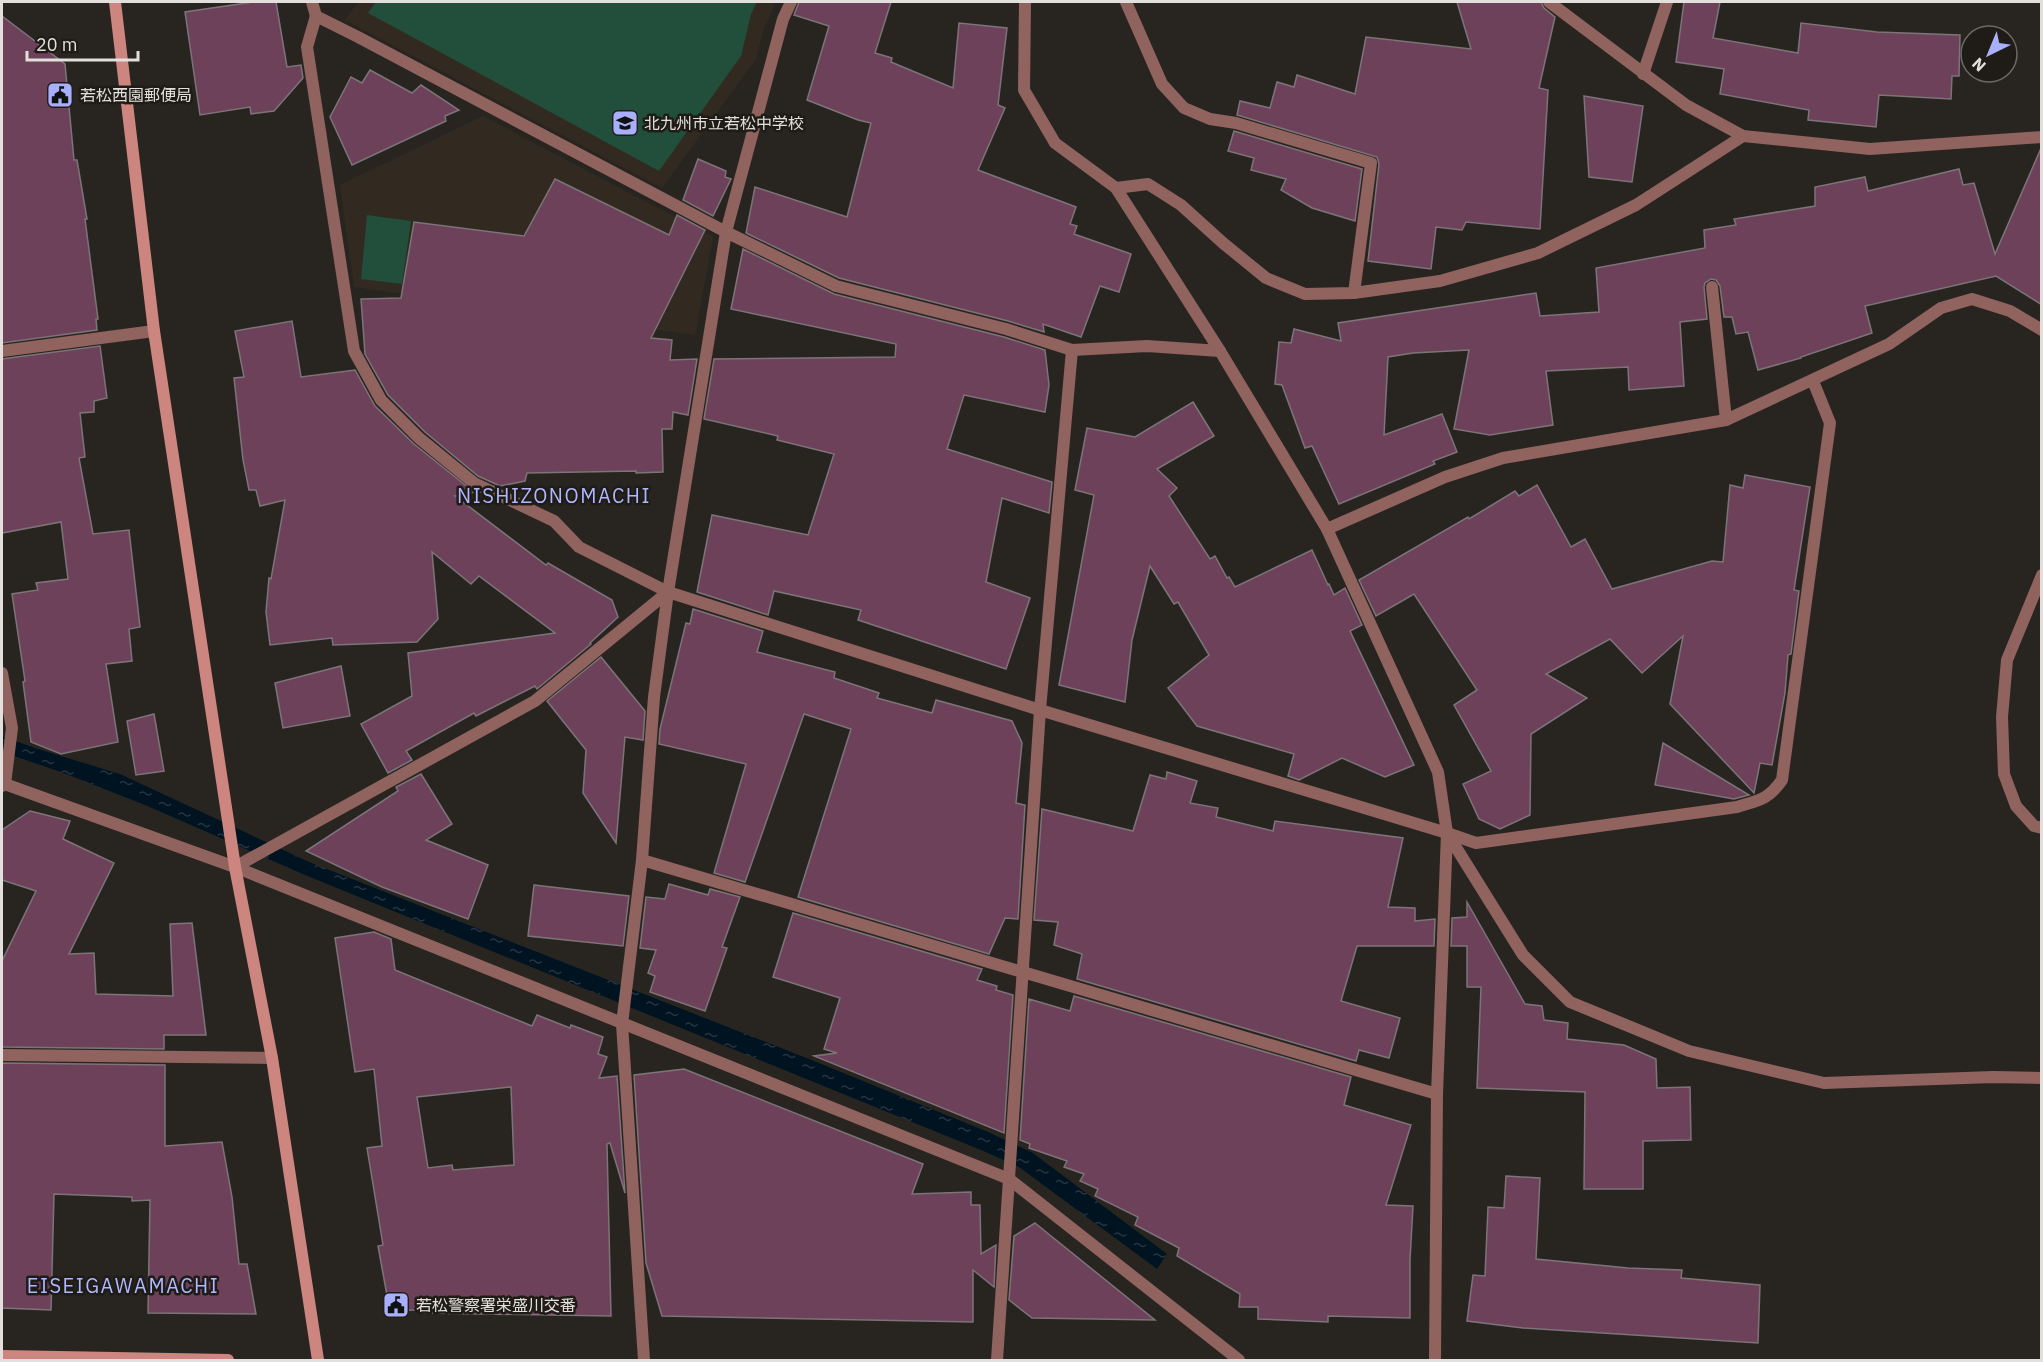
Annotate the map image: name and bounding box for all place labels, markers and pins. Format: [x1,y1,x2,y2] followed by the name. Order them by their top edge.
[45,80,75,110] public building icon: 若松西園郵便局
[80,85,192,105] place label: 若松西園郵便局
[610,108,640,138] school or university icon: 北九州市立若松中学校
[644,113,804,133] place label: 北九州市立若松中学校
[381,1290,411,1320] public building icon: 若松警察署栄盛川交番
[416,1295,576,1315] place label: 若松警察署栄盛川交番

